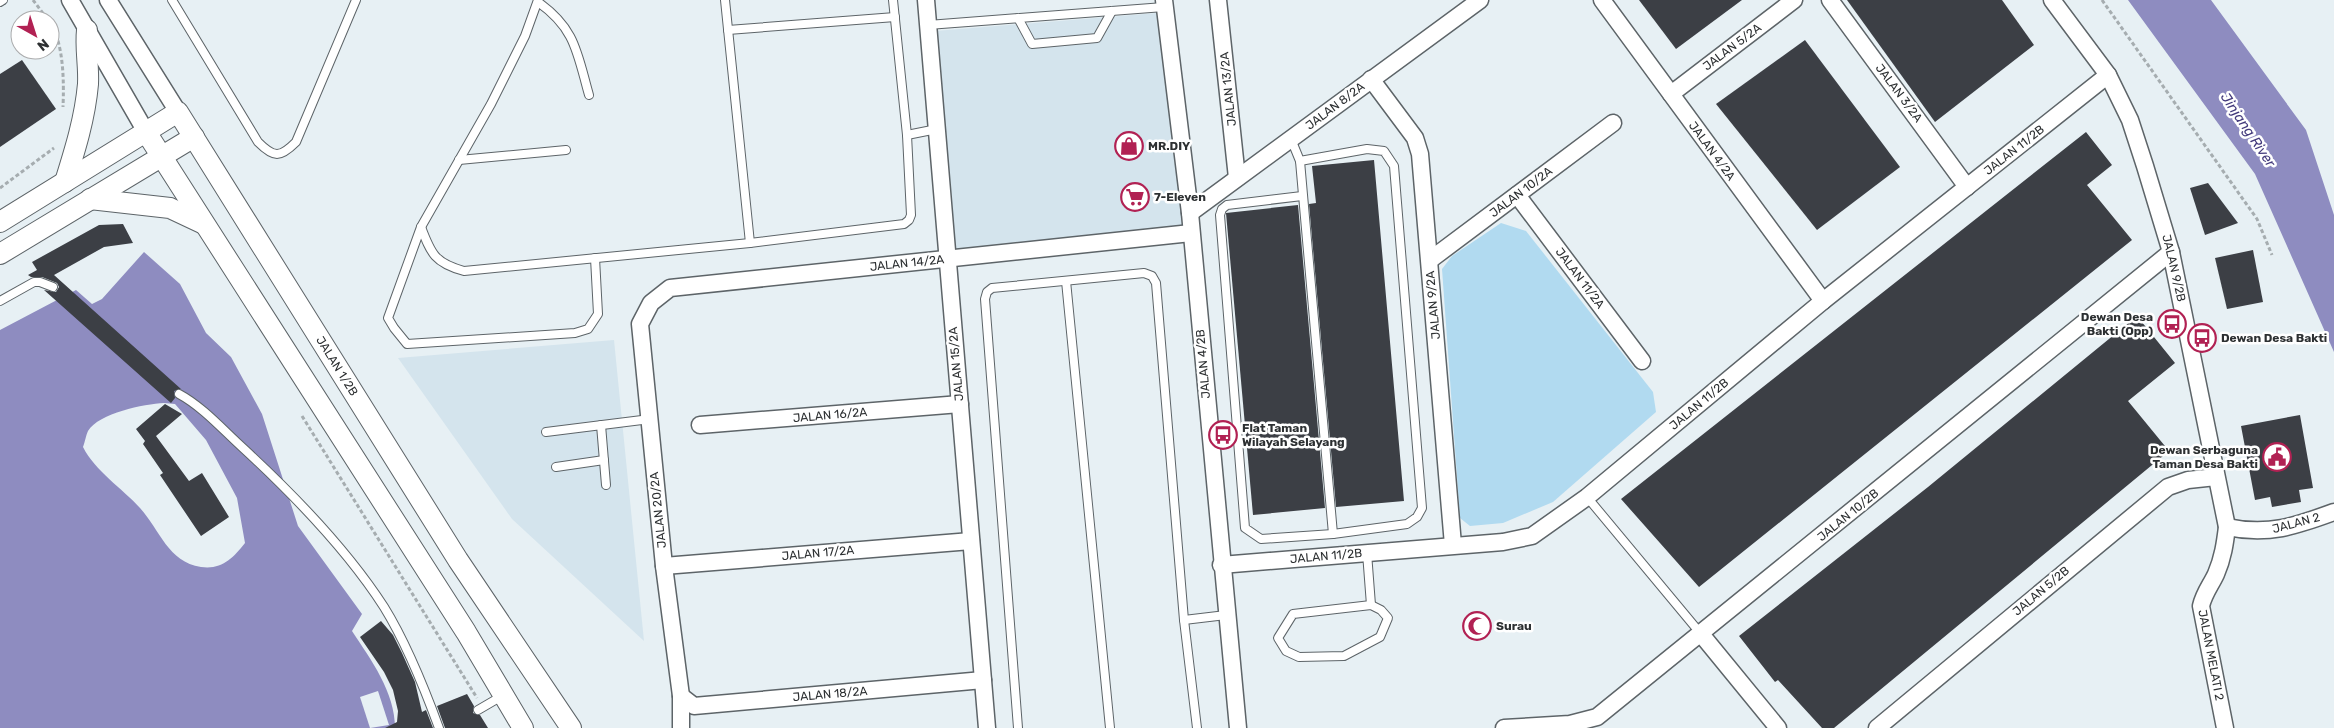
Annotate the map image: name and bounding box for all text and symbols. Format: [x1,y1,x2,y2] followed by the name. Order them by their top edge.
[10,10,60,60] north arrow
[1700,21,1764,73] street label: JALAN 5/2A
[34,35,52,54] text: N
[1217,51,1239,127] street label: JALAN 13/2A
[1873,61,1925,125] street label: JALAN 3/2A
[1303,79,1367,133] street label: JALAN 8/2A
[2217,90,2279,171] water label: Jinjang River
[1686,119,1738,183] street label: JALAN 4/2A
[1981,122,2047,178] street label: JALAN 11/2B
[1114,131,1144,161] shop icon: MR.DIY
[1148,139,1190,153] place label: MR.DIY
[1487,164,1555,220] street label: JALAN 10/2A
[1120,182,1150,212] supermarket icon: 7-Eleven
[1154,190,1206,204] place label: 7-Eleven
[2159,233,2189,303] street label: JALAN 9/2B
[1553,245,1607,311] street label: JALAN 11/2A
[869,252,945,274] street label: JALAN 14/2A
[1423,270,1443,340] street label: JALAN 9/2A
[2157,309,2187,339] bus stop icon: Dewan Desa Bakti (Opp)
[2081,310,2153,338] place label: Dewan Desa Bakti (Opp)
[2187,323,2217,353] bus stop icon: Dewan Desa Bakti
[946,326,966,402] street label: JALAN 15/2A
[1193,329,1213,399] street label: JALAN 4/2B
[2221,331,2327,345] place label: Dewan Desa Bakti
[313,334,361,398] street label: JALAN 1/2B
[1667,375,1731,433] street label: JALAN 11/2B
[792,405,868,425] street label: JALAN 16/2A
[1208,420,1238,450] bus stop icon: Flat Taman Wilayah Selayang
[1242,421,1345,449] place label: Flat Taman Wilayah Selayang
[2262,442,2292,472] public building icon: Dewan Serbaguna Taman Desa Bakti
[2150,443,2258,471] place label: Dewan Serbaguna Taman Desa Bakti
[647,471,669,549] street label: JALAN 20/2A
[1815,486,1881,544] street label: JALAN 10/2B
[2271,510,2321,536] street label: JALAN 2
[781,543,855,563] street label: JALAN 17/2A
[1289,546,1363,566] street label: JALAN 11/2B
[2010,563,2072,619] street label: JALAN 5/2B
[2195,608,2227,702] street label: JALAN MELATI 2
[1462,611,1492,641] mosque icon: Surau
[1496,619,1532,633] place label: Surau
[792,684,868,704] street label: JALAN 18/2A

